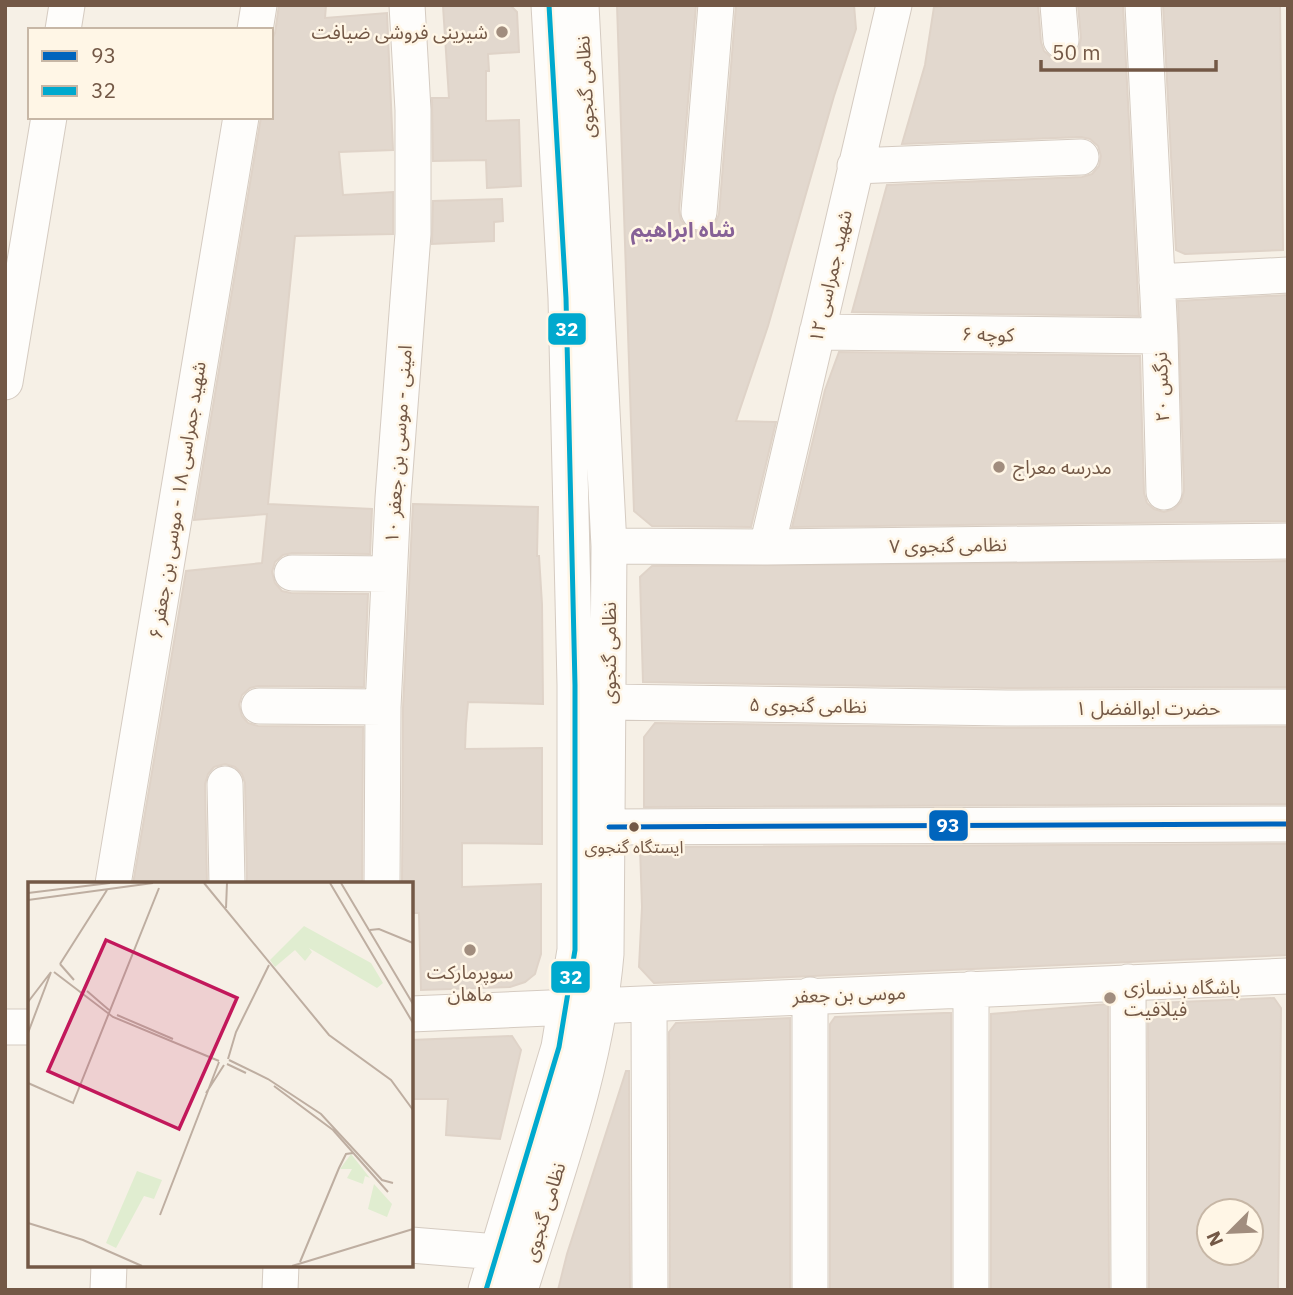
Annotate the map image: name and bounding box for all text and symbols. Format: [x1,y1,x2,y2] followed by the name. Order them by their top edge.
[311,20,488,44] place label: شیرینی فروشی ضیافت
[494,24,510,40] marker: شیرینی فروشی ضیافت
[28,28,273,119] legend
[1041,28,1216,72] scale bar
[570,35,600,139] street label: نظامی گنجوی
[1052,38,1101,66] text: 50 m
[91,41,116,69] text: 93
[91,76,116,104] text: 32
[803,207,857,345] street label: شهید جمراسی ۱۲
[631,215,735,245] district label: شاه ابراهیم
[547,312,587,346] line badge: 32
[556,317,578,341] text: 32
[961,322,1016,348] street label: کوچه ۶
[379,344,417,544] street label: امینی - موسی بن جعفر ۱۰
[1148,352,1174,422] street label: نرگس ۲۰
[143,359,211,641] street label: شهید جمراسی ۱۸ - موسی بن جعفر ۶
[1013,455,1112,481] place label: مدرسه معراج
[991,459,1007,475] marker: مدرسه معراج
[889,532,1007,558] street label: نظامی گنجوی ۷
[597,602,621,704] street label: نظامی گنجوی
[749,692,867,718] street label: نظامی گنجوی ۵
[1076,696,1220,720] street label: حضرت ابوالفضل ۱
[928,809,969,842] line badge: 93
[937,813,959,837] text: 93
[627,820,641,834] marker: ایستگاه گنجوی
[584,836,684,858] place label: ایستگاه گنجوی
[28,882,413,1267] inset map
[462,942,478,958] marker: سوپرمارکت ماهان
[427,960,513,1006] place label: سوپرمارکت ماهان
[550,960,591,994] line badge: 32
[560,965,582,989] text: 32
[1124,975,1240,1021] place label: باشگاه بدنسازی فیلافیت
[791,980,906,1008] street label: موسی بن جعفر
[1102,990,1118,1006] marker: باشگاه بدنسازی فیلافیت
[518,1160,570,1264] street label: نظامی گنجوی
[1195,1197,1265,1267] north arrow
[1201,1228,1228,1250] text: N

